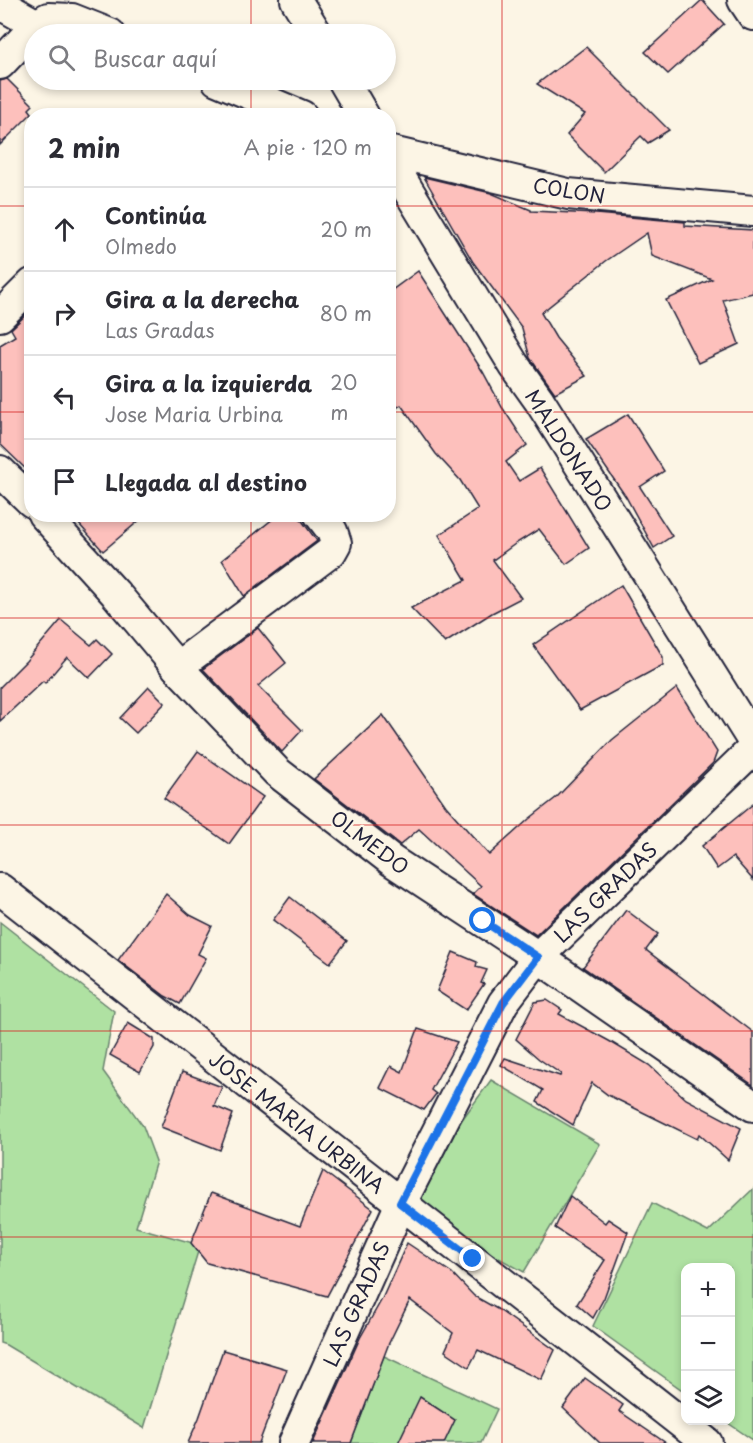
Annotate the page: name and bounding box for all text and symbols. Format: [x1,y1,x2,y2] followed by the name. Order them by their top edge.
[24,24,396,90] search box
[45,41,78,74] icon: search
[93,41,217,74] text: Buscar aquí
[48,128,121,167] text: 2 min
[244,132,372,162] text: A pie · 120 m
[531,170,607,210] street label: COLON
[105,198,207,231] text: Continúa
[48,213,81,246] icon: ahead
[320,214,372,244] text: 20 m
[105,231,177,261] text: Olmedo
[105,282,299,315] text: Gira a la derecha
[48,297,81,330] icon: right
[320,298,372,328] text: 80 m
[105,315,215,345] text: Las Gradas
[105,366,312,399] text: Gira a la izquierda
[330,367,357,427] text: 20 m
[48,381,81,414] icon: left
[518,383,620,517] street label: MALDONADO
[105,399,283,429] text: Jose Maria Urbina
[48,465,81,498] icon: arrive
[105,465,307,498] text: Llegada al destino
[325,803,415,881] street label: OLMEDO
[546,835,664,949] street label: LAS GRADAS
[469,907,495,933] route start
[203,1044,391,1200] street label: JOSE MARIA URBINA
[315,1237,397,1371] street label: LAS GRADAS
[459,1245,485,1271] route end
[681,1263,735,1425] map controls
[681,1263,735,1317] button: +
[681,1317,735,1371] button: −
[681,1371,735,1425] button: layers

